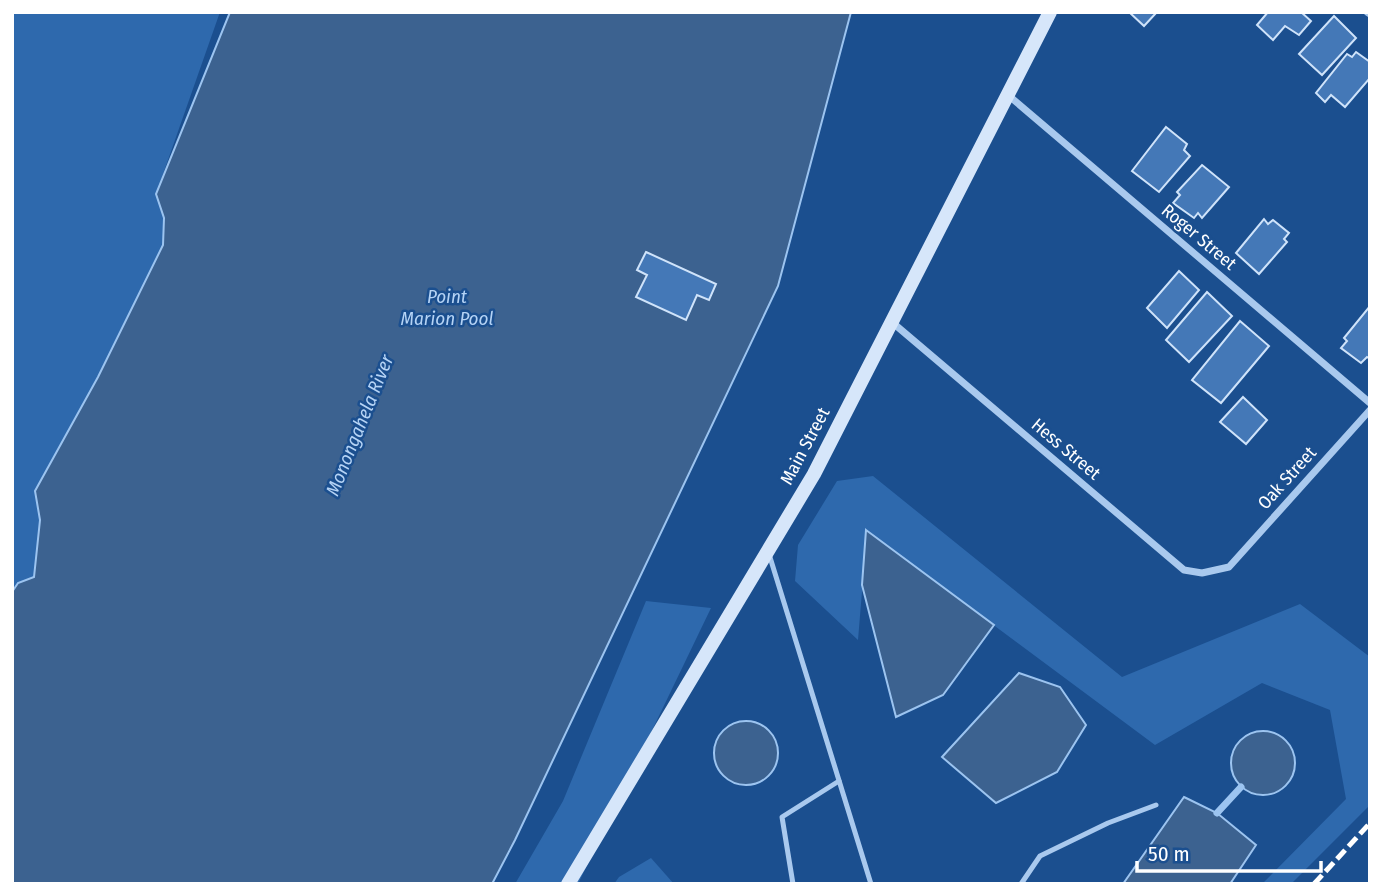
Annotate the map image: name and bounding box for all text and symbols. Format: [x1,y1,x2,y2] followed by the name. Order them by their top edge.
[1157,199,1241,275] street label: Roger Street
[401,285,494,330] water label: Point Marion Pool
[321,350,399,499] water label: Monongahela River
[776,404,835,488] street label: Main Street
[1027,414,1105,484] street label: Hess Street
[1253,442,1321,514] street label: Oak Street
[1137,830,1321,874] scale bar
[1148,841,1190,867] text: 50 m

